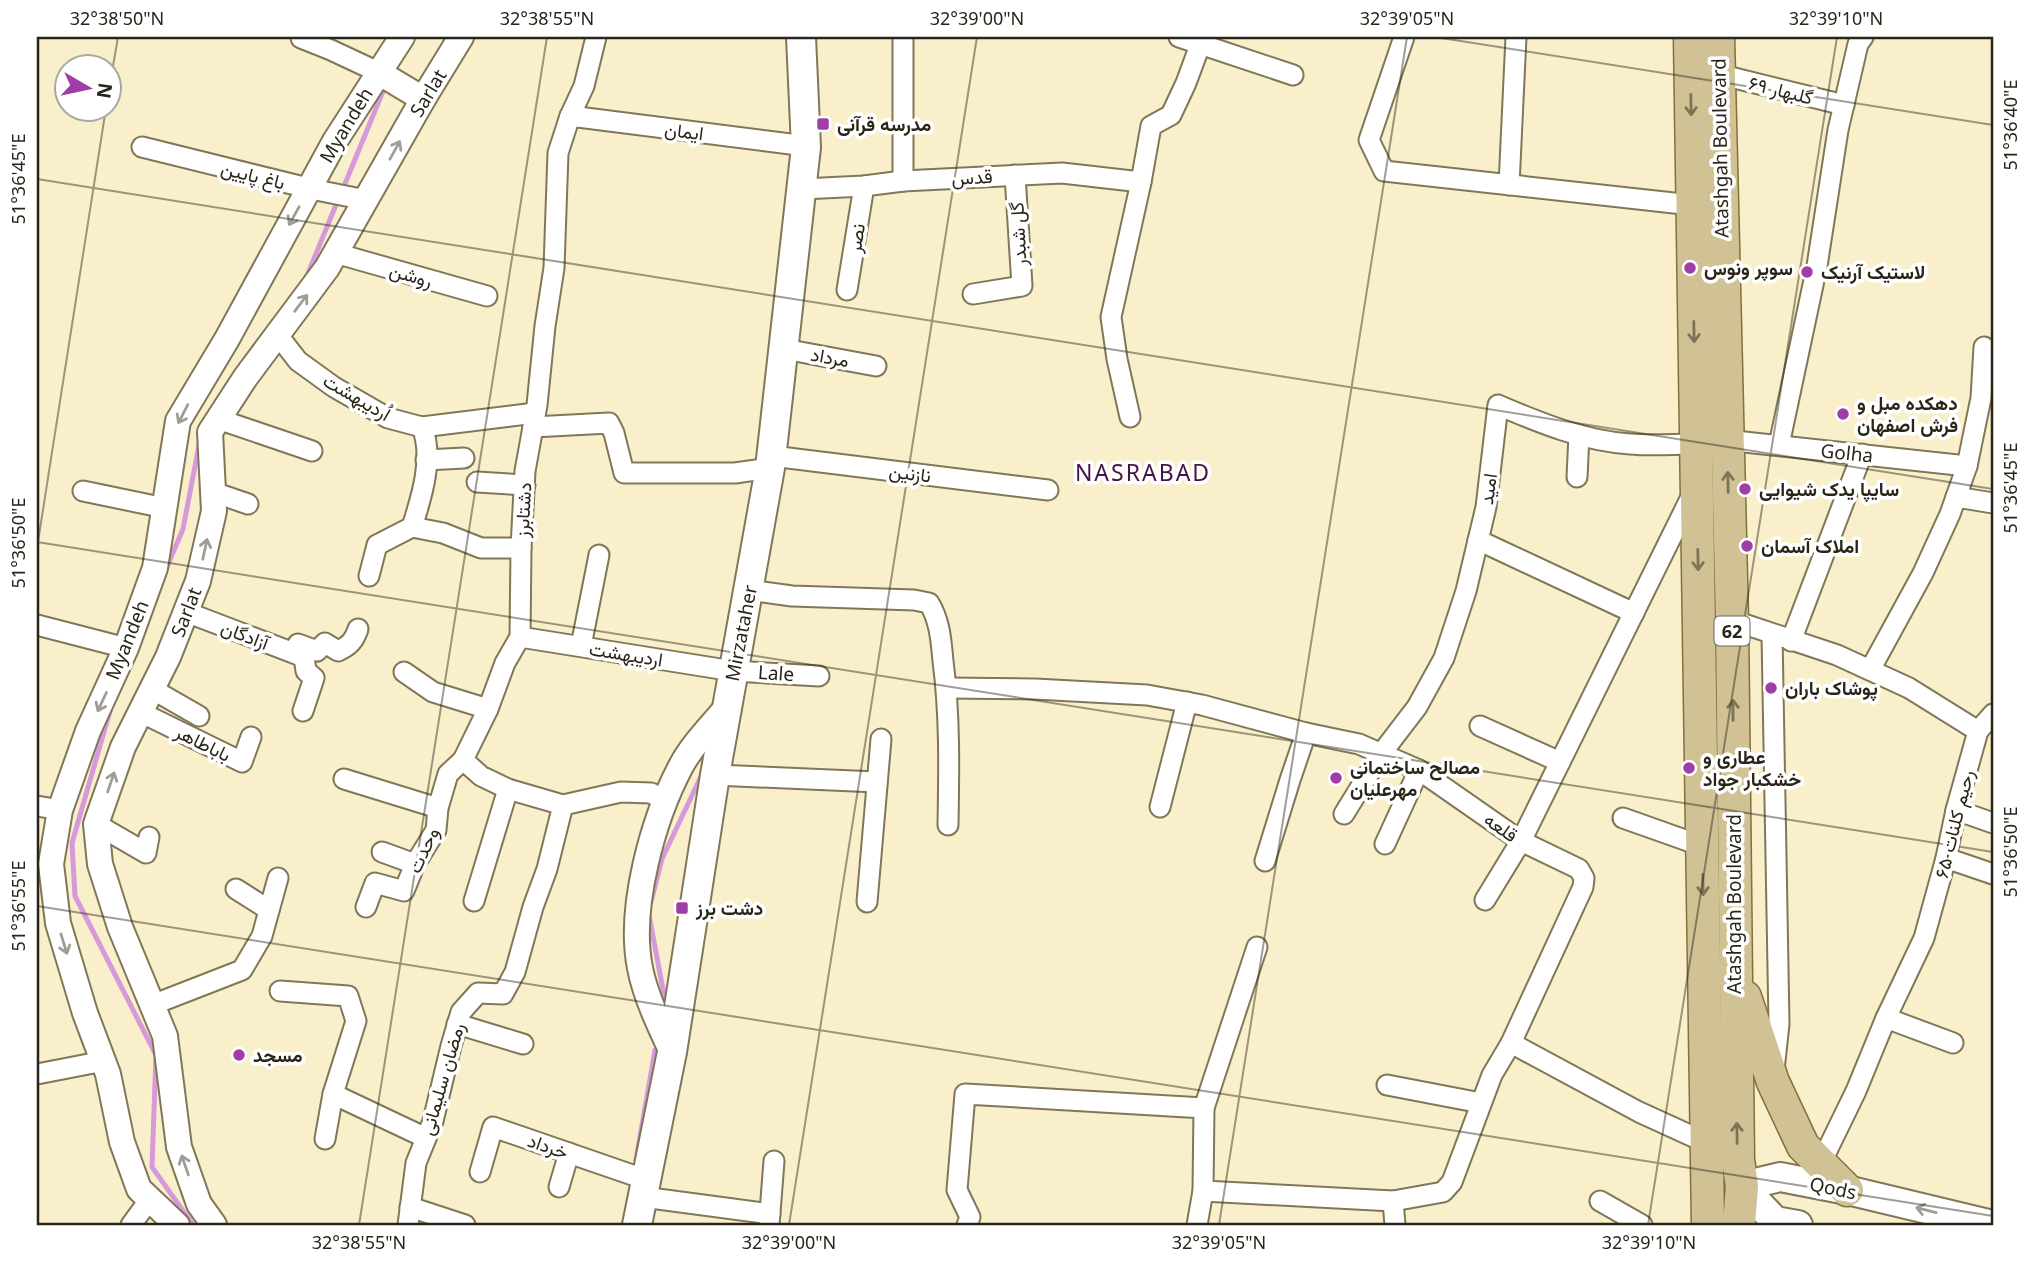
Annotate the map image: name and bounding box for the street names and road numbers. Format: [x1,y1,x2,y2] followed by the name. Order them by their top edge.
[1705,58,1735,238] street label: Atashgah Boulevard
[404,64,452,122] street label: Sarlat
[1746,69,1816,111] street label: ۶۹ گلبهار
[313,83,379,167] street label: Myandeh
[663,116,705,146] street label: ایمان
[218,155,288,196] street label: باغ پایین
[951,163,993,191] street label: قدس
[1003,201,1033,268] street label: گل شبدر
[841,222,871,255] street label: نصر
[387,257,435,293] street label: روشن
[809,341,851,373] street label: مرداد
[318,367,396,427] street label: اُردیبهشت
[1819,437,1875,469] street label: Golha
[887,458,933,488] street label: نازنین
[1473,472,1503,506] street label: امید
[509,482,537,539] street label: دشتابرز
[165,583,207,641] street label: Sarlat
[719,583,763,683] street label: Mirzataher
[99,596,155,684] street label: Myandeh
[217,614,274,657] street label: آزادگان
[1714,616,1750,646] road number: 62
[587,635,665,673] street label: اردیبهشت
[757,659,795,687] street label: Lale
[170,718,235,768] street label: باباطاهر
[1928,767,1980,881] street label: ۶۵-رحیم کلنات
[1479,806,1523,848] street label: قلعه
[1721,814,1747,994] street label: Atashgah Boulevard
[401,823,445,877] street label: وحدت
[414,1020,470,1138] street label: رمضان سلیمانی
[524,1127,572,1165] street label: خرداد
[1807,1170,1859,1206] street label: Qods

